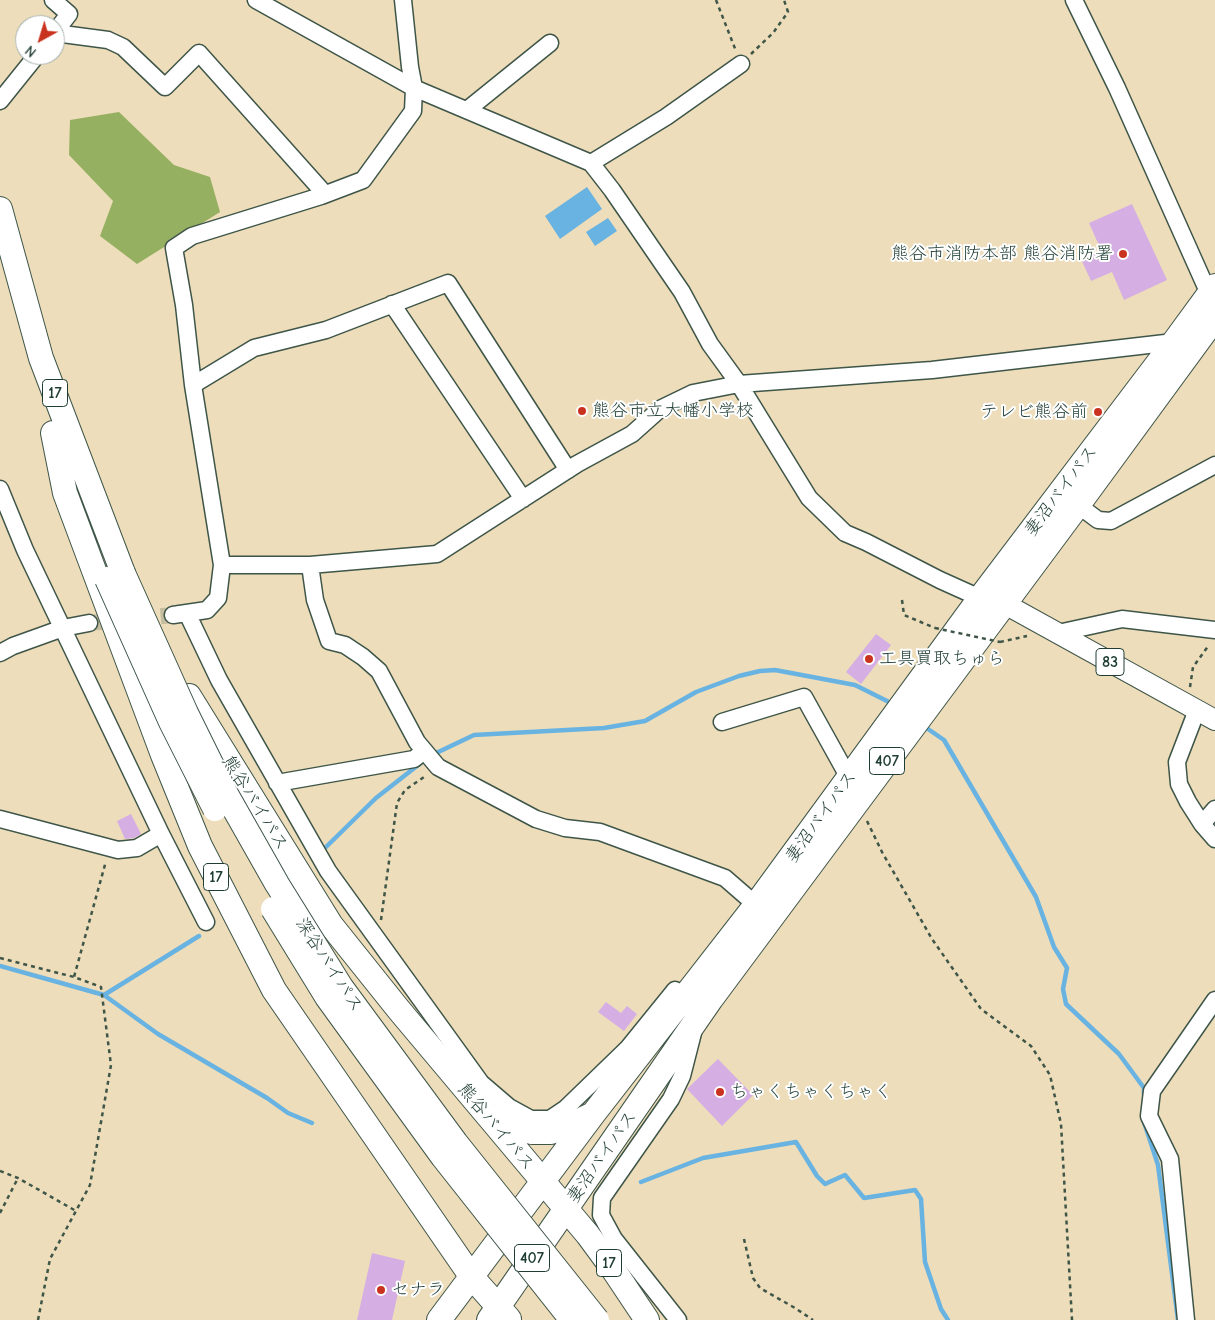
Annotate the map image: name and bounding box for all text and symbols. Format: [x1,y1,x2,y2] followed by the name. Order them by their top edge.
[15,15,65,65] north arrow
[22,42,40,61] text: N
[891,243,1113,265] place label: 熊谷市消防本部 熊谷消防署
[1117,248,1129,260] marker: 熊谷市消防本部 熊谷消防署
[42,379,68,406] road number: 17
[592,400,754,422] place label: 熊谷市立大幡小学校
[980,401,1088,423] place label: テレビ熊谷前
[576,405,588,417] marker: 熊谷市立大幡小学校
[1092,406,1104,418] marker: テレビ熊谷前
[1020,441,1102,541] street label: 妻沼バイパス
[879,648,1005,670] place label: 工具買取ちゅら
[1096,649,1124,676] road number: 83
[863,653,875,665] marker: 工具買取ちゅら
[870,748,904,774] road number: 407
[217,751,293,855] street label: 熊谷バイパス
[781,767,861,867] street label: 妻沼バイパス
[204,864,228,890] road number: 17
[291,914,367,1016] street label: 深谷バイパス
[453,1079,539,1175] street label: 熊谷バイパス
[730,1081,892,1103] place label: ちゃくちゃくちゃく
[714,1086,726,1098] marker: ちゃくちゃくちゃく
[562,1107,642,1207] street label: 妻沼バイパス
[514,1244,550,1272] road number: 407
[596,1250,622,1276] road number: 17
[391,1279,445,1301] place label: セナラ
[375,1284,387,1296] marker: セナラ

